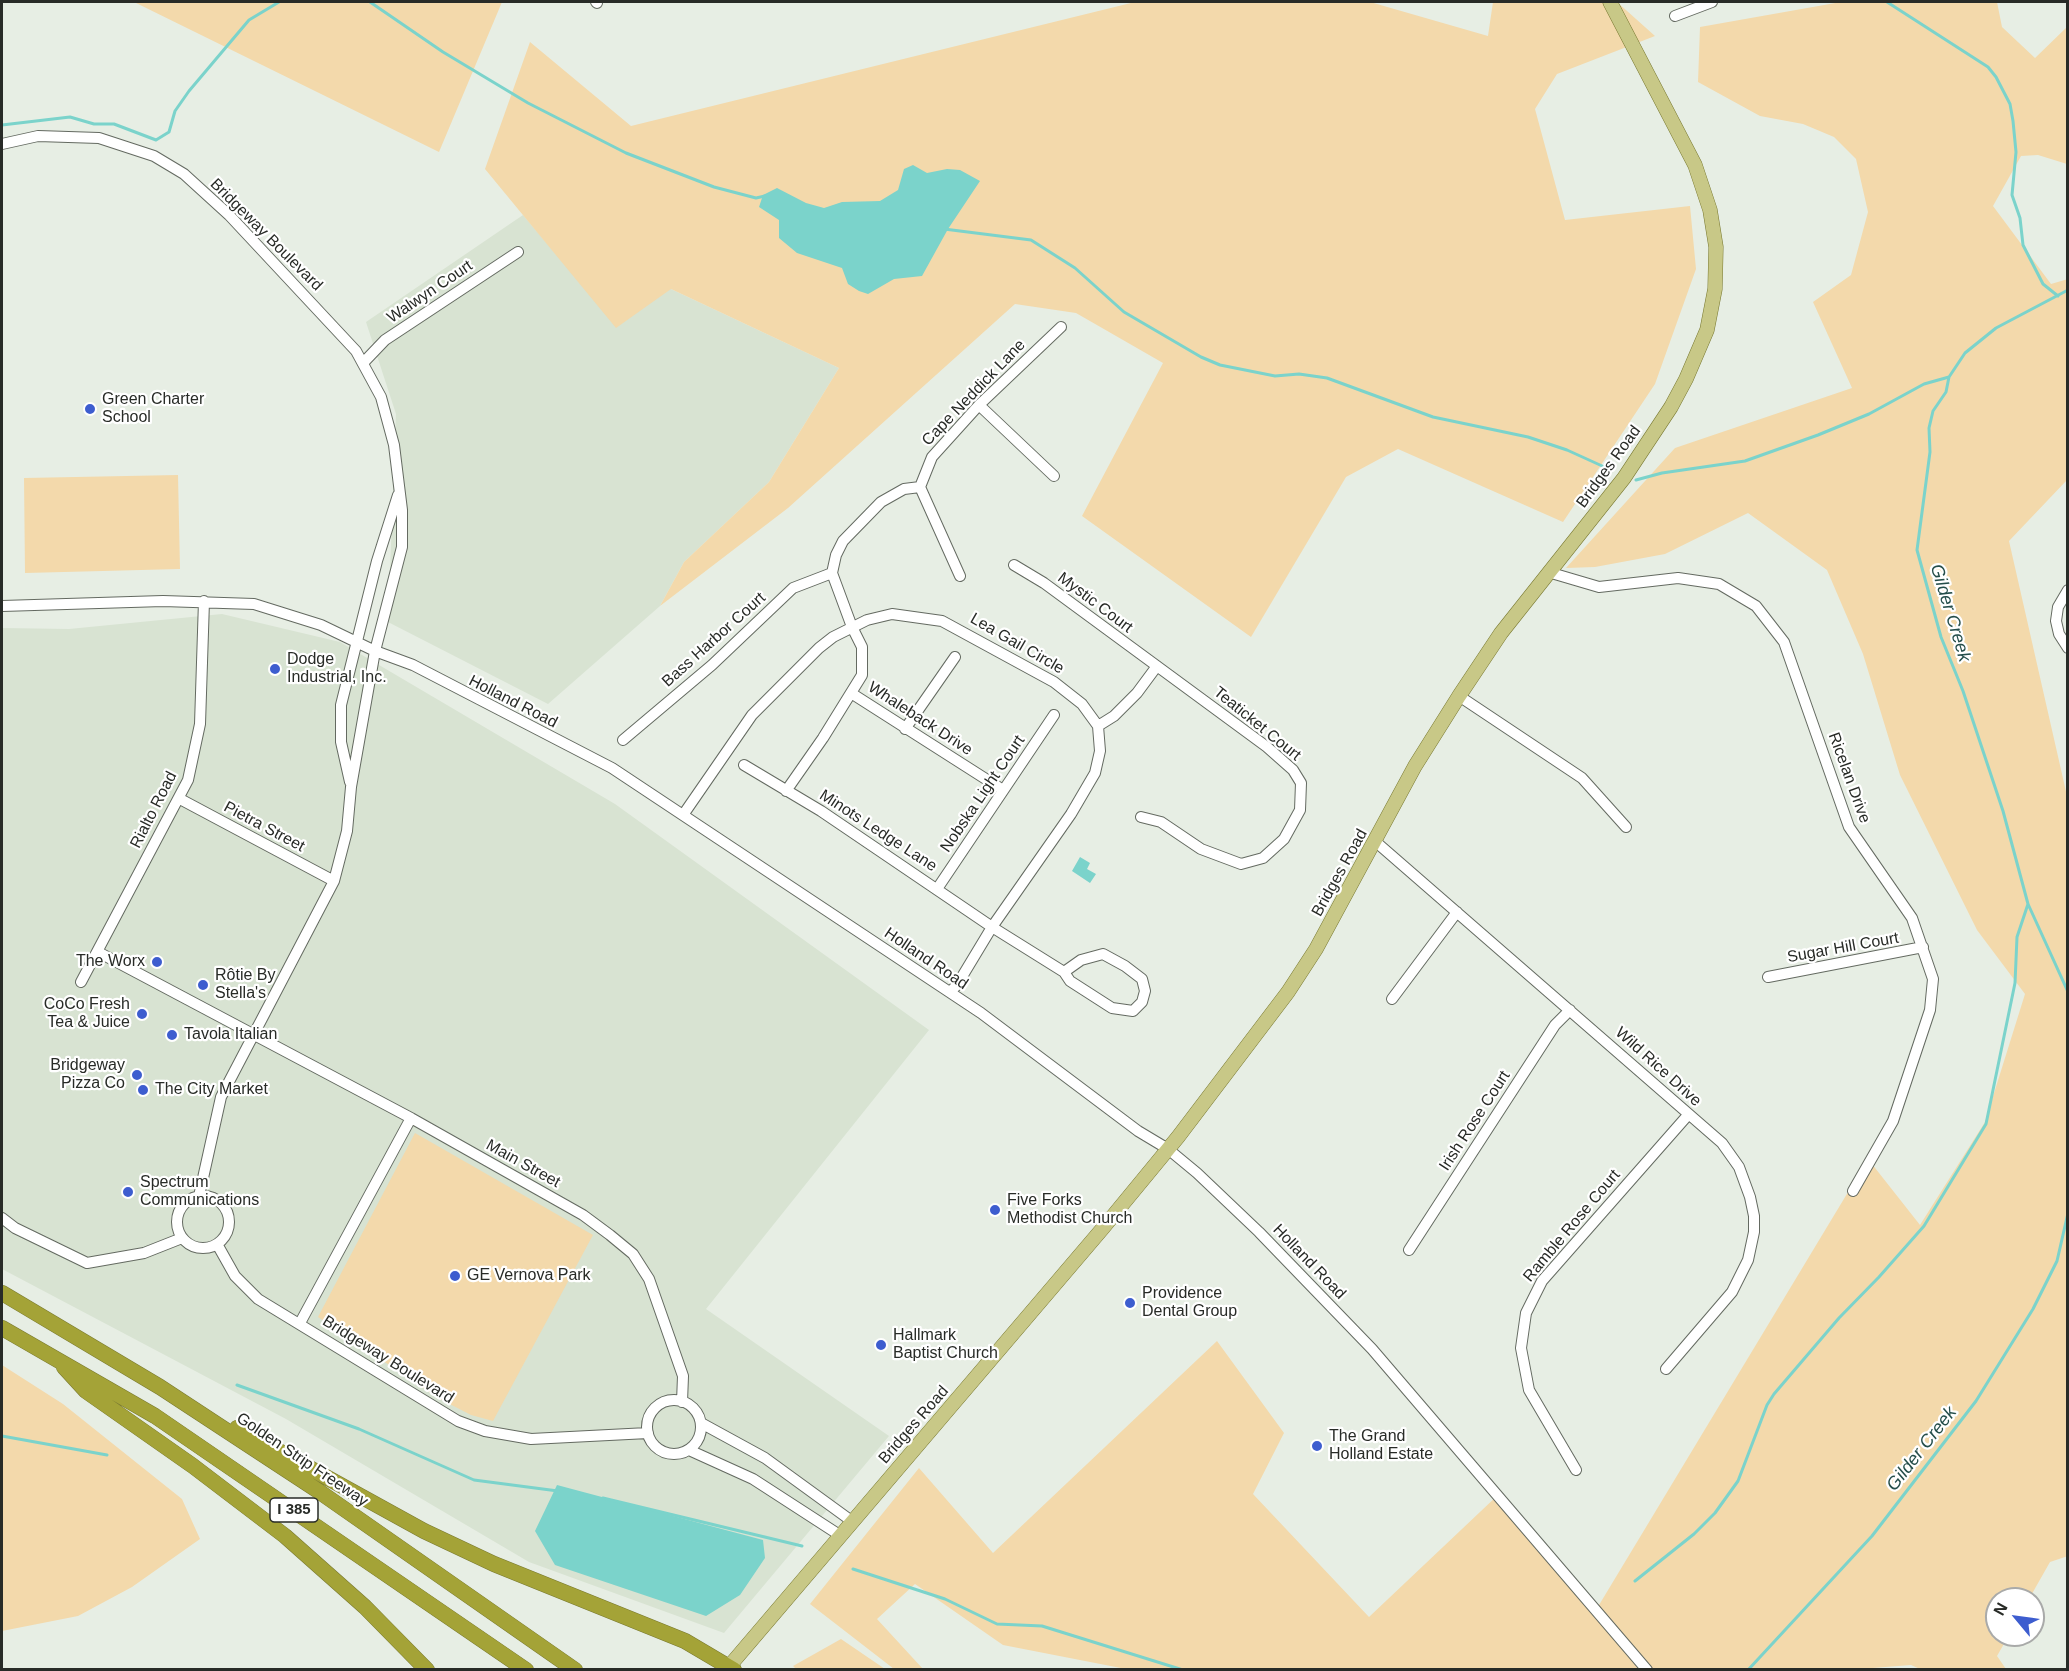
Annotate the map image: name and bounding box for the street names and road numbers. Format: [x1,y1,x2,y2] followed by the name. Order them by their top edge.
[206,175,326,295] street label: Bridgeway Boulevard
[384,256,476,328] street label: Walwyn Court
[918,336,1030,450] street label: Cape Neddick Lane
[1573,422,1645,512] street label: Bridges Road
[1054,569,1136,637] street label: Mystic Court
[658,589,770,691] street label: Bass Harbor Court
[967,609,1067,679] street label: Lea Gail Circle
[465,671,561,733] street label: Holland Road
[864,678,976,760] street label: Whaleback Drive
[1209,683,1305,765] street label: Teaticket Court
[1824,730,1874,826] street label: Ricelan Drive
[937,732,1029,856] street label: Nobska Light Court
[126,768,182,852] street label: Rialto Road
[816,786,940,876] street label: Minots Ledge Lane
[220,798,308,856] street label: Pietra Street
[1308,826,1372,920] street label: Bridges Road
[880,924,972,994] street label: Holland Road
[1786,929,1900,967] street label: Sugar Hill Court
[1611,1023,1705,1111] street label: Wild Rice Drive
[1435,1067,1515,1175] street label: Irish Rose Court
[483,1136,563,1192] street label: Main Street
[1519,1166,1625,1286] street label: Ramble Rose Court
[1268,1220,1350,1304] street label: Holland Road
[319,1312,457,1408] street label: Bridgeway Boulevard
[875,1382,953,1468] street label: Bridges Road
[232,1409,372,1511] street label: Golden Strip Freeway
[270,1498,318,1522] road number: I 385

